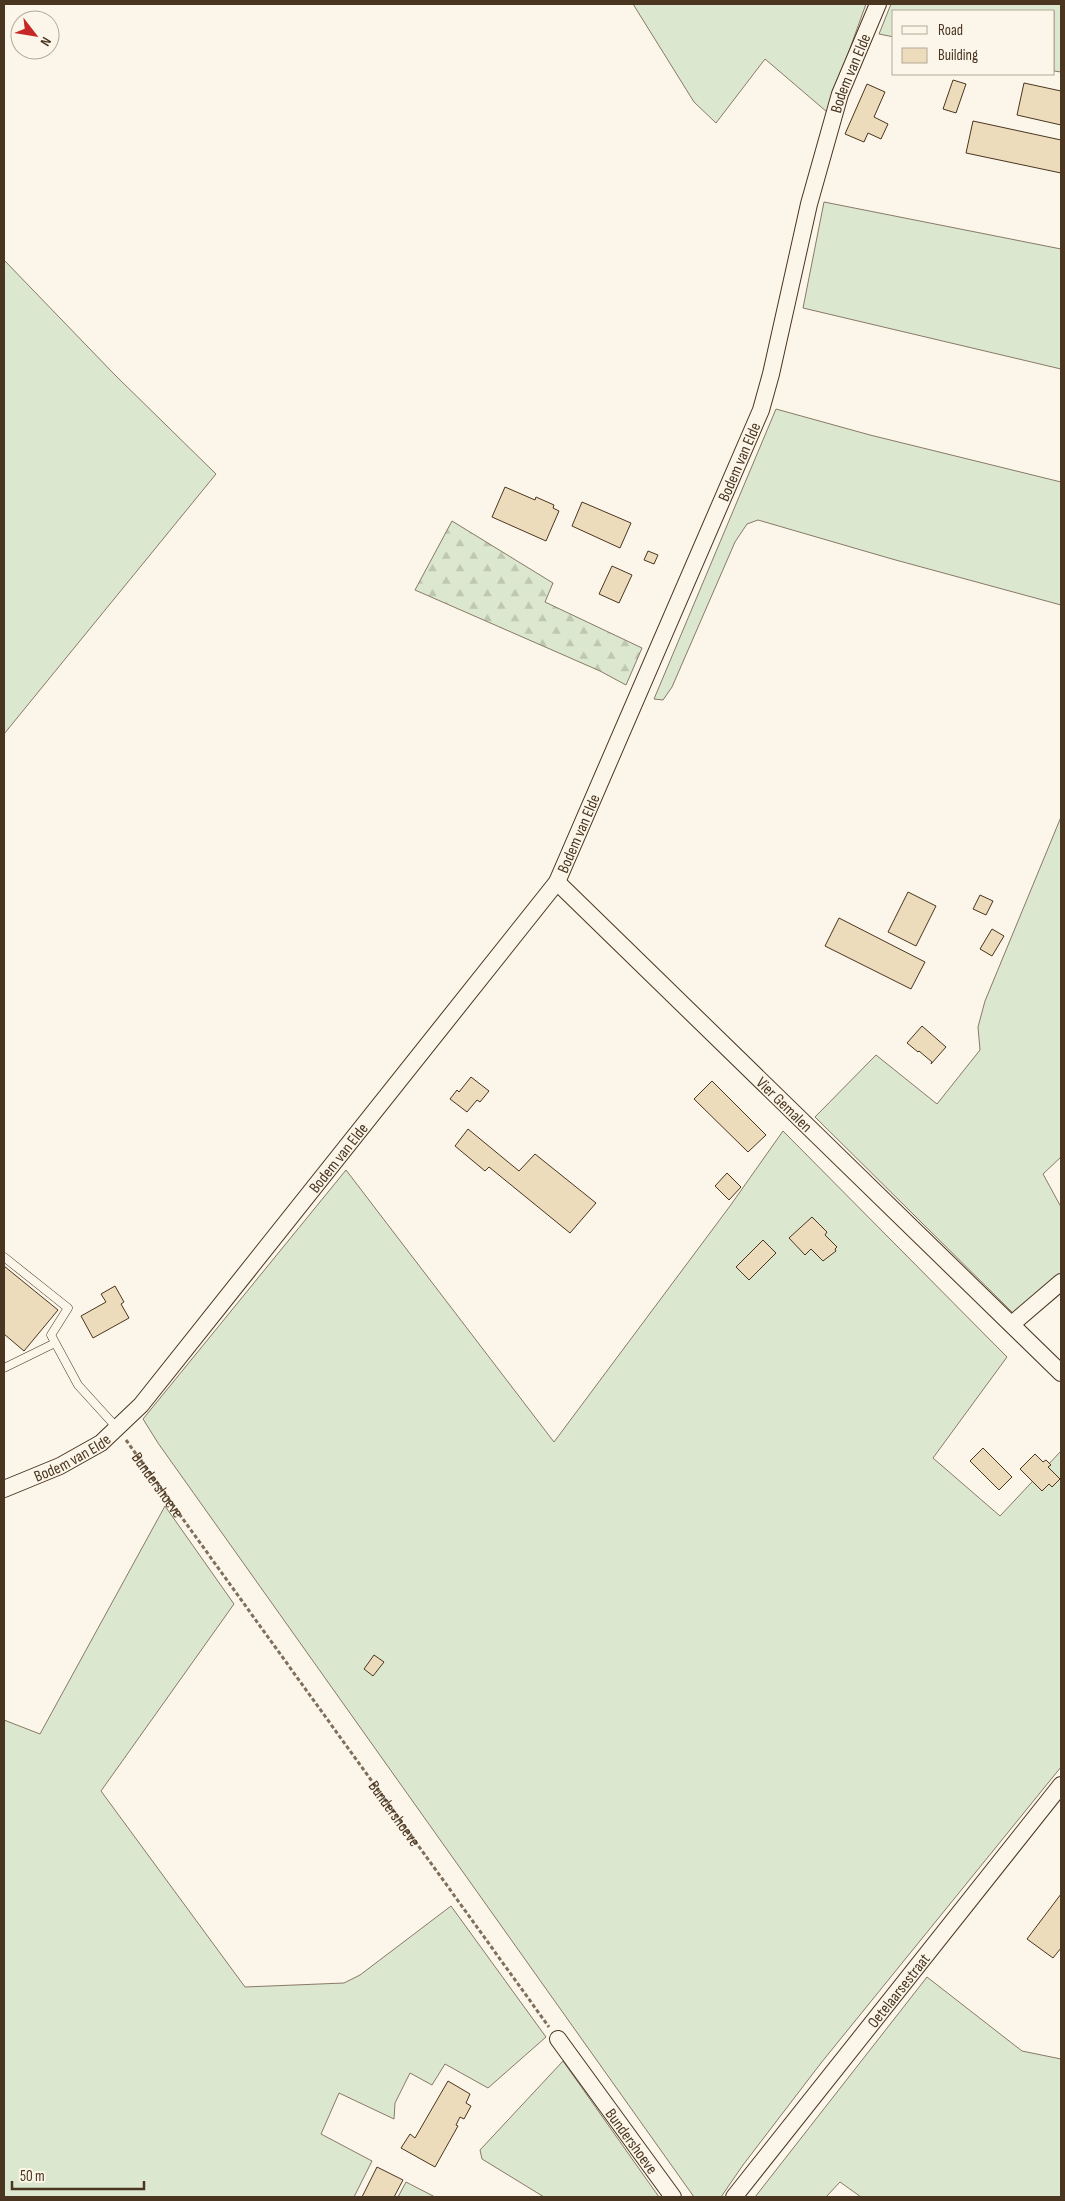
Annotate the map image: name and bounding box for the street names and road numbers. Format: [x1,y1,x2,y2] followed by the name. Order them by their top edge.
[827,31,875,115] street label: Bodem van Elde
[715,420,765,504] street label: Bodem van Elde
[554,792,605,876] street label: Bodem van Elde
[752,1073,816,1137] street label: Vier Gemalen
[305,1120,373,1197] street label: Bodem van Elde
[32,1431,115,1487] street label: Bodem van Elde
[127,1449,187,1522] street label: Bundershoeve
[364,1778,424,1851] street label: Bundershoeve
[864,1950,935,2032] street label: Oetelaarsestraat
[601,2105,661,2178] street label: Bundershoeve

